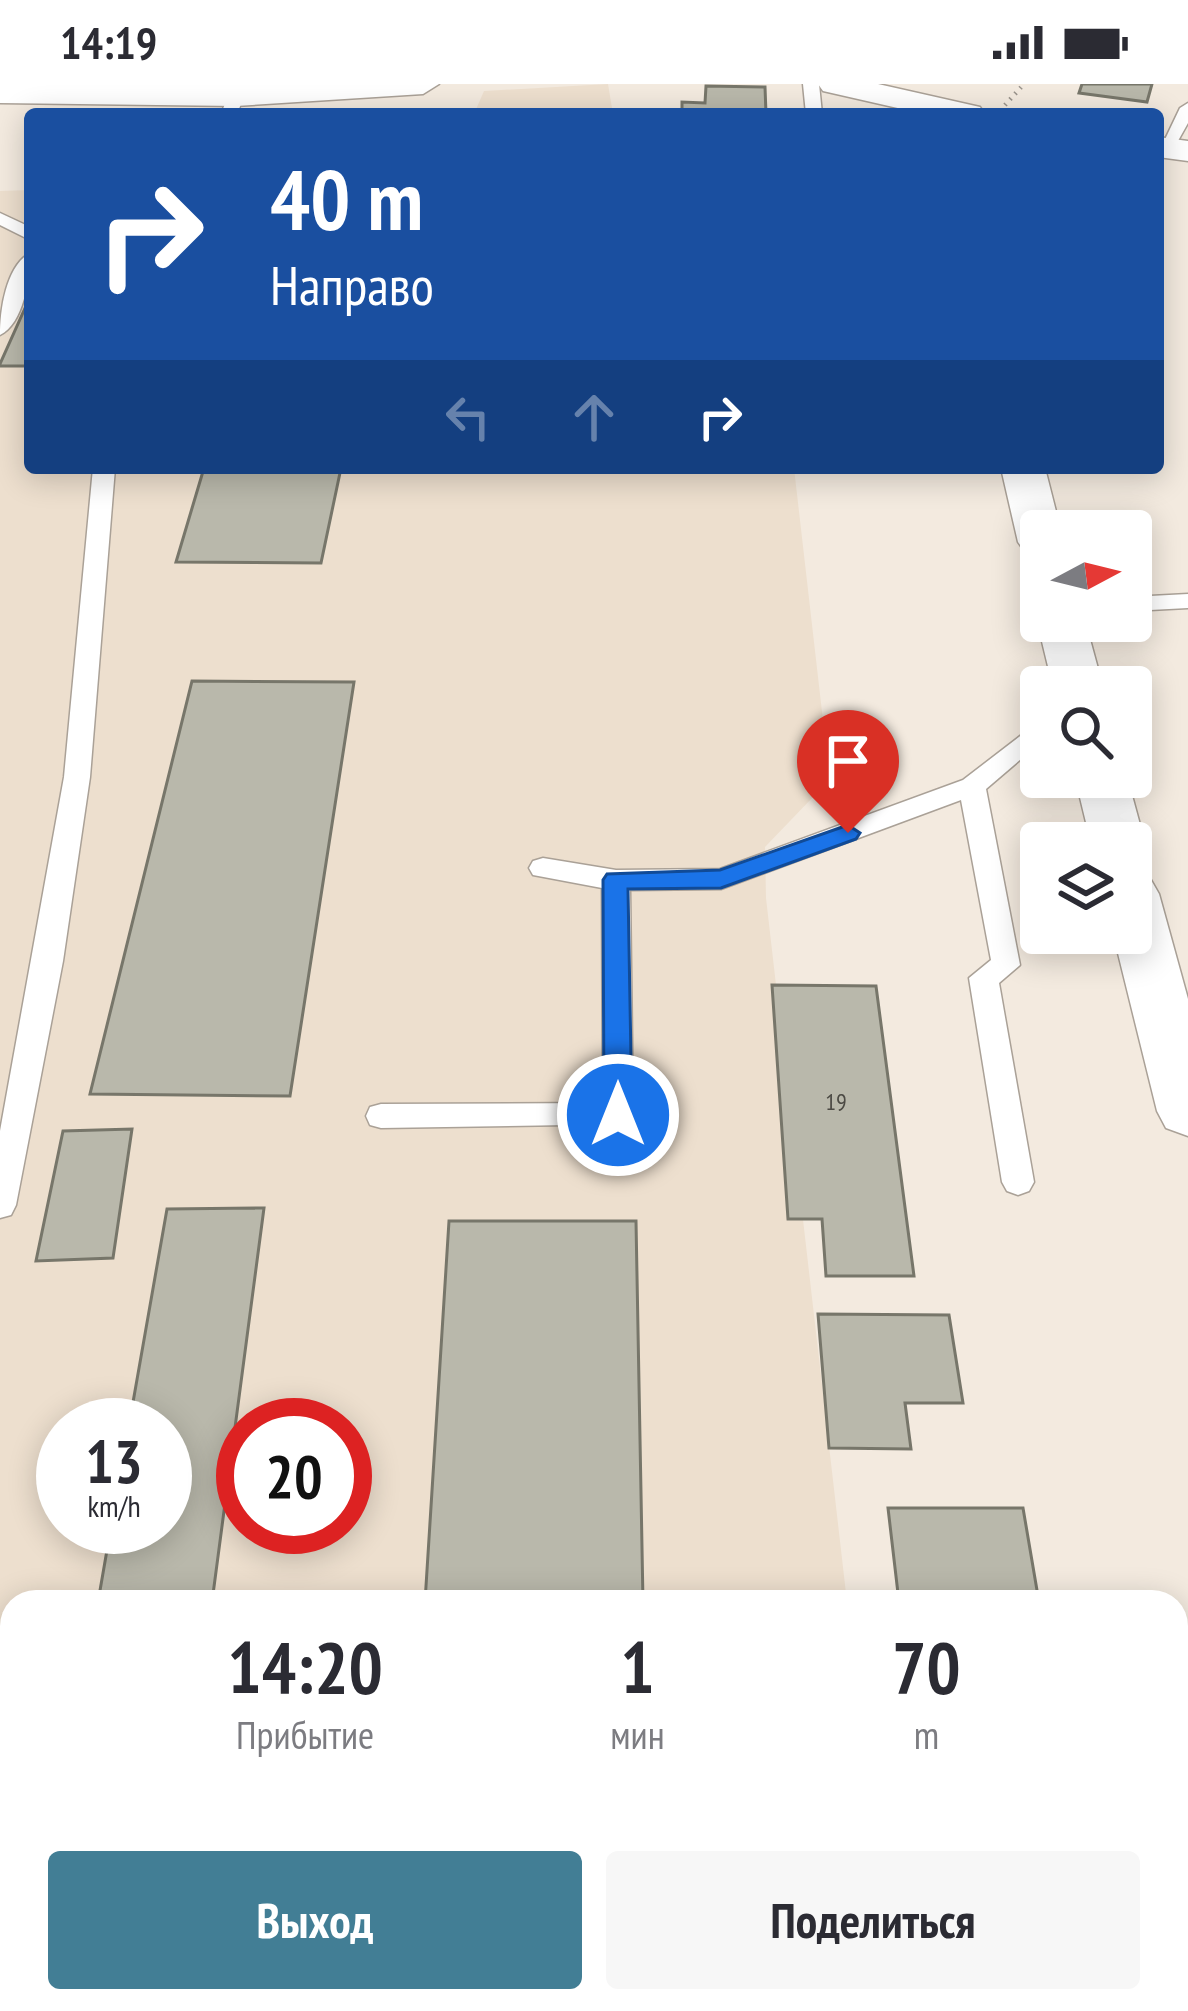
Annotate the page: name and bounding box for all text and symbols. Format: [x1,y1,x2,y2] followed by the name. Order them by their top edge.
[60,13,157,71] text: 14:19
[270,144,423,253] text: 40 m
[72,156,228,312] icon: right
[270,250,434,320] text: Направо
[435,384,501,450] icon: left
[561,384,627,450] icon: ahead
[687,384,753,450] icon: right
[1020,510,1152,642] north arrow
[1020,510,1152,954] map controls
[1020,666,1152,798] button: search
[797,710,899,833] pin
[815,728,881,794] icon: arrive
[1020,822,1152,954] button: layers
[555,1052,681,1178] position arrow
[825,1086,847,1117] house number: 19
[216,1398,372,1554] speed limit sign: 20
[85,1422,143,1500] text: 13
[87,1486,141,1525] text: km/h
[227,1620,383,1713] text: 14:20
[620,1620,655,1713] text: 1
[892,1620,961,1713] text: 70
[236,1709,374,1760] text: Прибытие
[610,1709,665,1760] text: мин
[914,1709,939,1760] text: m
[48,1851,582,1989] button: Выход
[606,1851,1140,1989] button: Поделиться

